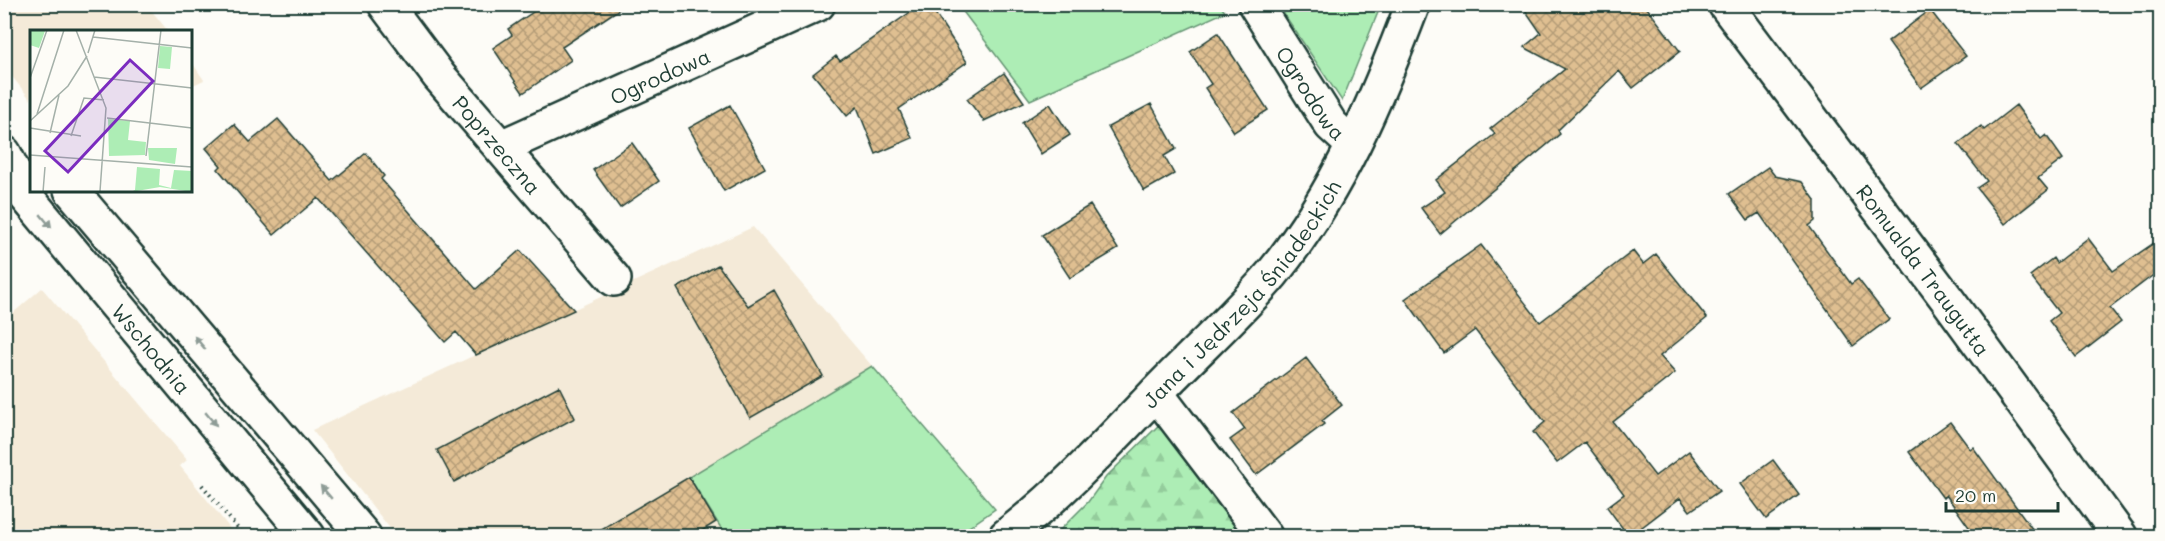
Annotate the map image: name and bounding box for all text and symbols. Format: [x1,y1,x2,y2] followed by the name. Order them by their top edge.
[30,30,192,192] inset map
[1271,40,1352,145] street label: Ogrodowa
[605,41,714,110] street label: Ogrodowa
[448,89,548,199] street label: Poprzeczna
[1136,175,1346,413] street label: Jana i Jędrzeja Śniadeckich
[1851,178,1997,361] street label: Romualda Traugutta
[39,213,52,229] one-way arrow
[107,297,198,399] street label: Wschodnia
[194,335,207,351] one-way arrow
[204,411,217,427] one-way arrow
[1946,475,2058,513] scale bar
[1955,483,1996,507] text: 20 m
[320,485,333,500] one-way arrow

